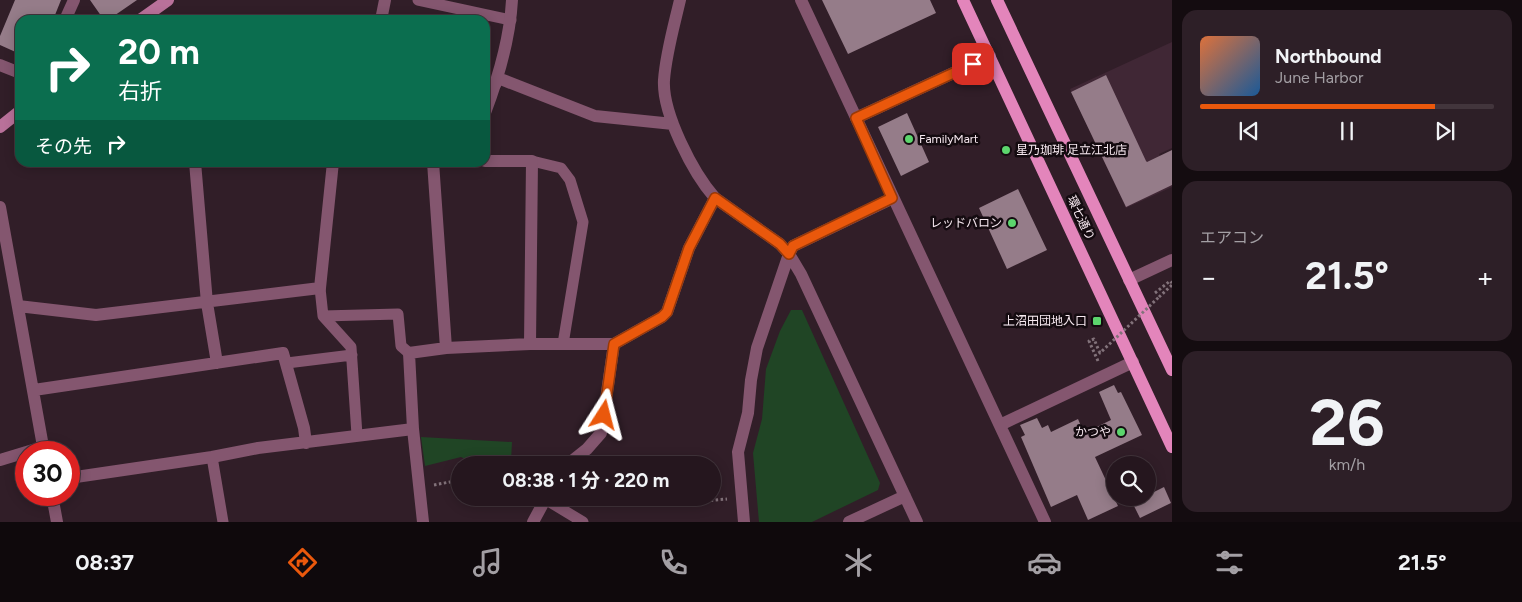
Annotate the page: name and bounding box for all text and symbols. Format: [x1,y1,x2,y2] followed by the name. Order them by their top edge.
[118,31,200,73] text: 20 m
[35,35,100,100] icon: right
[952,43,994,85] pin
[1275,45,1382,68] text: Northbound
[959,50,987,78] icon: arrive
[1275,68,1363,87] text: June Harbor
[118,78,162,105] text: 右折
[1235,117,1263,145] icon: previous
[1333,117,1361,145] icon: pause
[1431,117,1459,145] icon: next
[102,130,130,158] icon: right
[919,132,979,146] place label: FamilyMart
[903,133,915,145] marker: FamilyMart
[35,135,92,158] text: その先
[1016,143,1127,157] place label: 星乃珈琲 足立江北店
[1000,144,1012,156] marker: 星乃珈琲 足立江北店
[1065,193,1097,243] street label: 環七通り
[930,216,1002,230] place label: レッドバロン
[1006,217,1018,229] marker: レッドバロン
[1200,228,1264,247] text: エアコン
[1305,253,1389,299] text: 21.5°
[1200,260,1217,294] text: −
[1477,260,1494,294] text: +
[1003,314,1087,328] place label: 上沼田団地入口
[1091,315,1103,327] marker: 上沼田団地入口
[1309,383,1385,461] text: 26
[577,388,629,440] position arrow
[1075,425,1111,439] place label: かつや
[1115,426,1127,438] marker: かつや
[15,441,80,506] speed limit sign: 30
[1329,455,1365,474] text: km/h
[1106,456,1156,506] map controls
[1106,456,1156,506] button: search
[503,469,669,492] text: 08:38 · 1 分 · 220 m
[285,545,320,580] icon: directions
[470,545,505,580] icon: music
[656,545,691,580] icon: phone
[841,545,876,580] icon: climate
[1027,545,1062,580] icon: car
[1212,545,1247,580] icon: filters
[75,549,134,576] text: 08:37
[1398,549,1447,576] text: 21.5°

